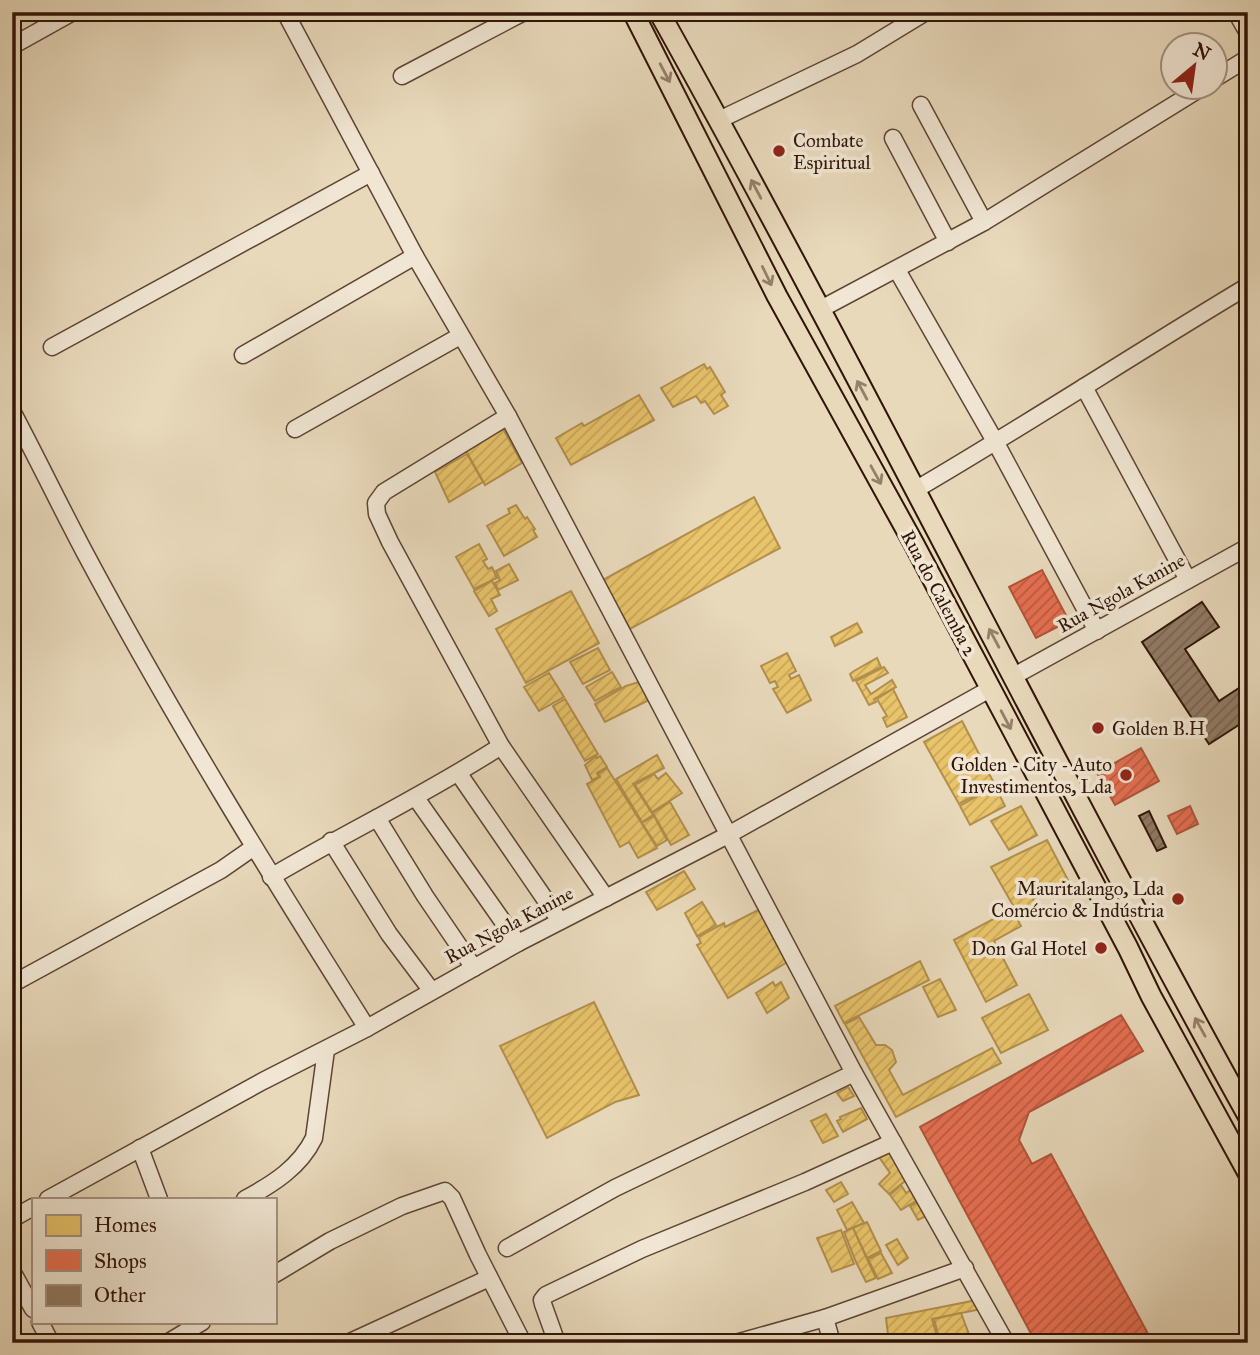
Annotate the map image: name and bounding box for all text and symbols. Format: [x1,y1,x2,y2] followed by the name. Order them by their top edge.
[1158,32,1228,102] north arrow
[1189,38,1215,66] text: N
[658,62,672,83] one-way arrow
[793,129,871,174] place label: Combate Espiritual
[771,143,787,159] marker: Combate Espiritual
[748,180,762,200] one-way arrow
[761,265,775,286] one-way arrow
[855,381,869,401] one-way arrow
[869,465,883,485] one-way arrow
[896,526,982,660] street label: Rua do Calemba 2
[1053,548,1189,638] street label: Rua Ngola Kanine
[986,628,1000,649] one-way arrow
[999,709,1013,729] one-way arrow
[1112,717,1205,740] place label: Golden B.H
[1090,720,1106,736] marker: Golden B.H
[951,753,1113,798] place label: Golden - City - Auto Investimentos, Lda
[1118,767,1134,783] marker: Golden - City - Auto Investimentos, Lda
[991,877,1165,922] place label: Mauritalango, Lda Comércio & Indústria
[441,881,578,969] street label: Rua Ngola Kanine
[1170,891,1186,907] marker: Mauritalango, Lda Comércio & Indústria
[971,937,1088,960] place label: Don Gal Hotel
[1093,940,1109,956] marker: Don Gal Hotel
[1192,1018,1206,1038] one-way arrow
[32,1198,276,1324] legend
[94,1212,157,1238] text: Homes
[94,1248,147,1274] text: Shops
[94,1282,146,1308] text: Other

